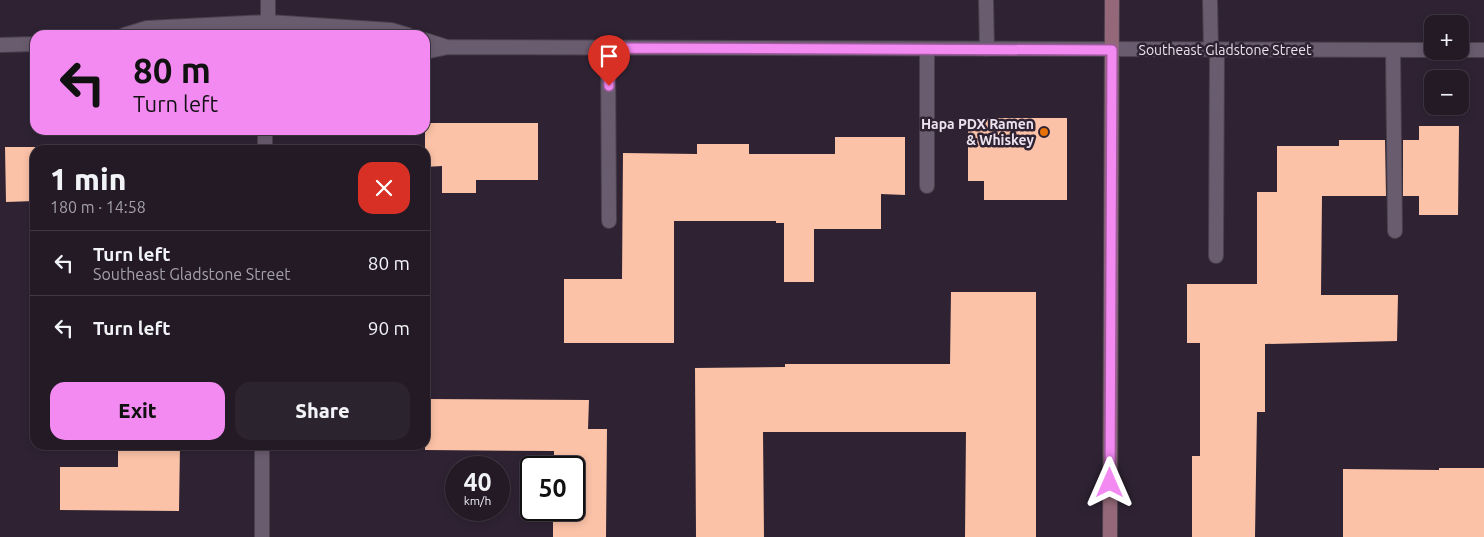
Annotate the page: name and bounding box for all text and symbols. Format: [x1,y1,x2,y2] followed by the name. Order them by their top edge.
[1424,15,1469,115] map controls
[1424,15,1469,60] button: +
[588,35,630,86] pin
[595,42,623,70] icon: arrive
[1139,42,1312,58] street label: Southeast Gladstone Street
[50,50,115,115] icon: left
[133,50,211,90] text: 80 m
[1424,70,1469,115] button: −
[133,91,218,116] text: Turn left
[921,116,1035,148] place label: Hapa PDX Ramen & Whiskey
[1038,126,1050,138] marker: Hapa PDX Ramen & Whiskey
[50,162,126,196] text: 1 min
[358,162,410,214] button: close
[50,198,146,216] text: 180 m · 14:58
[93,243,171,265] text: Turn left
[50,249,78,277] icon: left
[368,252,410,274] text: 80 m
[93,265,291,283] text: Southeast Gladstone Street
[50,314,78,342] icon: left
[93,317,171,339] text: Turn left
[368,317,410,339] text: 90 m
[50,382,225,440] button: Exit
[235,382,410,440] button: Share
[520,456,585,521] speed limit sign: 50
[1083,456,1135,508] position arrow
[463,468,492,496] text: 40
[464,494,491,507] text: km/h

